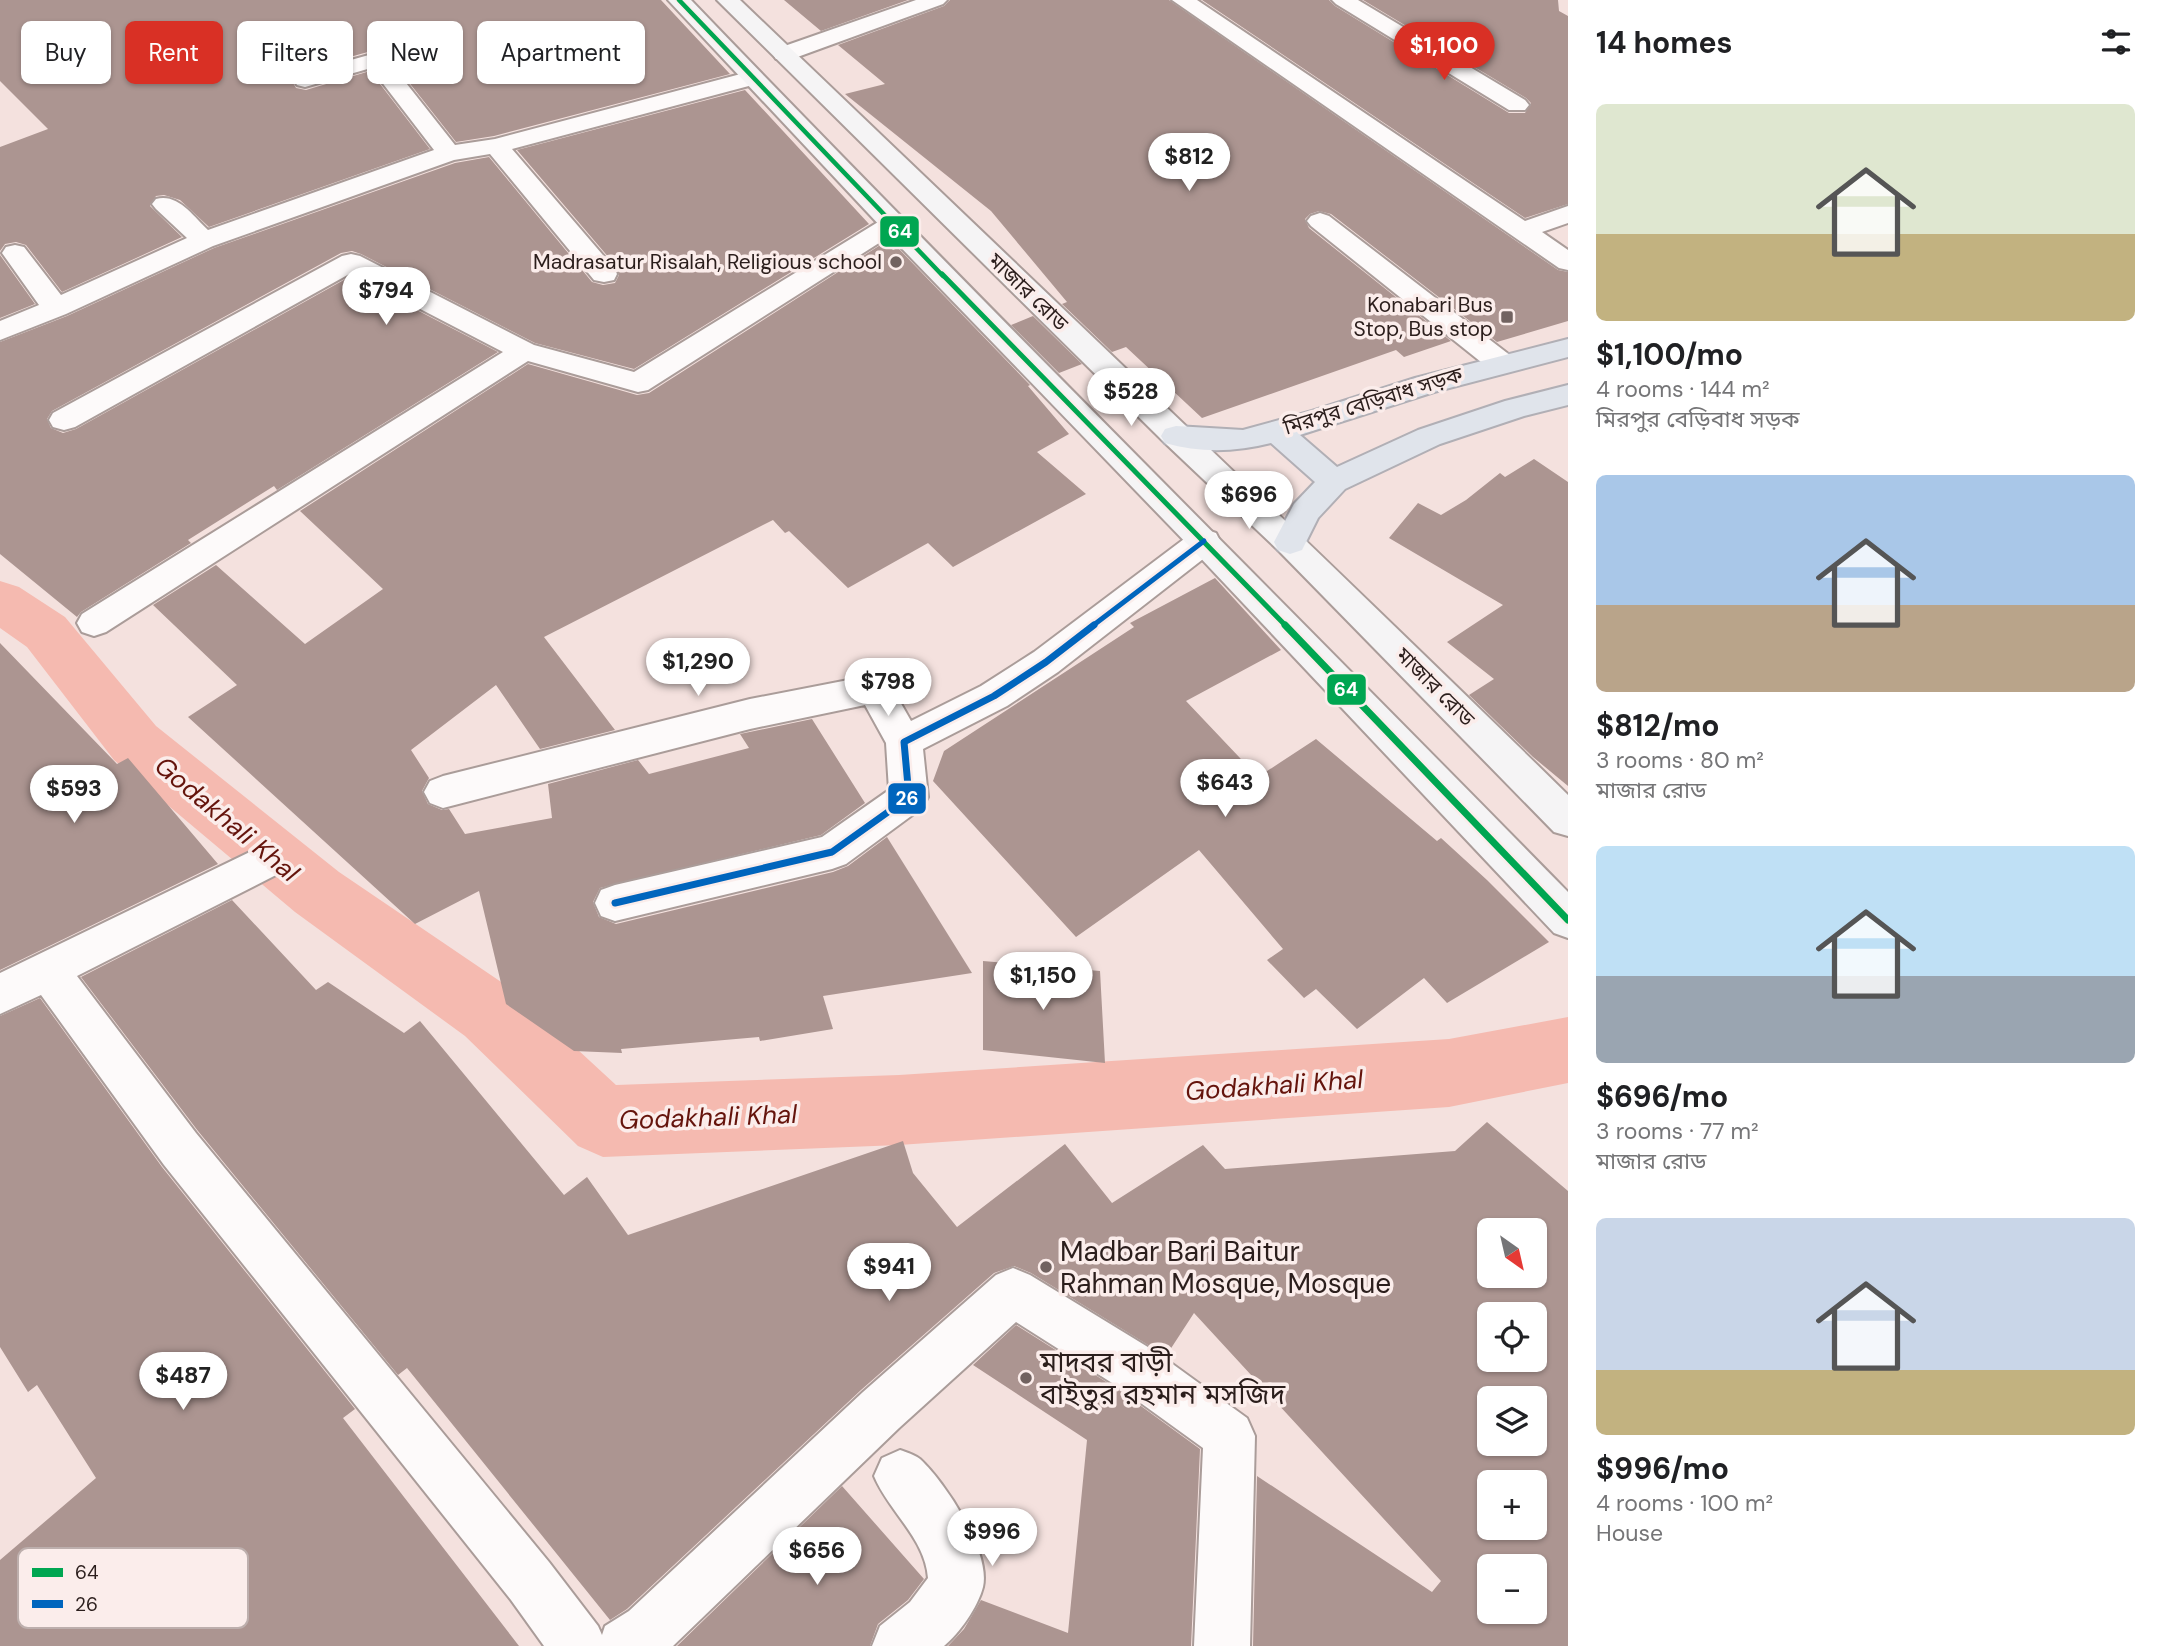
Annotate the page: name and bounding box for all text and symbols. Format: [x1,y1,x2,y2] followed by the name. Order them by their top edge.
[21,21,111,84] chip: Buy
[125,21,223,84] chip: Rent
[237,21,353,84] chip: Filters
[367,21,463,84] chip: New
[477,21,645,84] chip: Apartment
[1387,22,1501,82] pin: $1,100
[1596,23,1733,62] text: 14 homes
[2097,23,2135,61] icon: filters
[1410,30,1478,60] text: $1,100
[1148,134,1230,193] pin: $812
[1164,141,1214,171] text: $812
[1803,149,1929,275] icon: home
[879,215,920,248] line badge: 64
[888,219,912,244] text: 64
[981,246,1075,338] street label: মাজার রোড
[533,248,882,276] place label: Madrasatur Risalah, Religious school
[888,254,904,270] marker: Madrasatur Risalah, Religious school
[345,268,427,327] pin: $794
[358,275,414,305] text: $794
[1353,291,1493,343] place label: Konabari Bus Stop, Bus stop
[1499,309,1515,325] marker: Konabari Bus Stop, Bus stop
[1596,335,1743,374] text: $1,100/mo
[1279,360,1467,442] street label: মিরপুর বেড়িবাধ সড়ক
[1090,368,1172,428] pin: $528
[1596,374,1770,404] text: 4 rooms · 144 m²
[1103,376,1159,406] text: $528
[1596,404,1800,434] text: মিরপুর বেড়িবাধ সড়ক
[1208,472,1290,531] pin: $696
[1220,479,1278,509] text: $696
[1803,520,1929,646] icon: home
[641,638,755,698] pin: $1,290
[1389,641,1481,733] street label: মাজার রোড
[662,646,734,676] text: $1,290
[847,658,929,718] pin: $798
[861,666,916,696] text: $798
[1326,673,1367,706] line badge: 64
[1334,677,1358,702] text: 64
[1596,706,1720,745] text: $812/mo
[1596,745,1764,775] text: 3 rooms · 80 m²
[148,749,307,890] water label: Godakhali Khal
[1184,760,1266,819] pin: $643
[33,766,115,825] pin: $593
[1196,767,1254,797] text: $643
[46,773,102,803] text: $593
[1596,775,1706,805] text: মাজার রোড
[887,782,927,815] line badge: 26
[895,786,919,811] text: 26
[1803,891,1929,1017] icon: home
[986,953,1100,1012] pin: $1,150
[1010,960,1076,990] text: $1,150
[1184,1062,1365,1108] water label: Godakhali Khal
[1596,1077,1728,1116] text: $696/mo
[618,1097,799,1137] water label: Godakhali Khal
[1596,1116,1759,1146] text: 3 rooms · 77 m²
[1596,1146,1706,1176] text: মাজার রোড
[1477,1218,1547,1288] north arrow
[1477,1218,1547,1624] map controls
[1060,1233,1391,1302] place label: Madbar Bari Baitur Rahman Mosque, Mosque
[848,1244,930,1303] pin: $941
[863,1251,915,1281] text: $941
[1038,1259,1054,1275] marker: Madbar Bari Baitur Rahman Mosque, Mosque
[1803,1263,1929,1389] icon: home
[1477,1302,1547,1372] button: locate
[1039,1344,1286,1413] place label: মাদবর বাড়ী বাইতুর রহমান মসজিদ
[142,1352,224,1412] pin: $487
[155,1360,211,1390] text: $487
[1018,1370,1034,1386] marker: মাদবর বাড়ী বাইতুর রহমান মসজিদ
[1477,1386,1547,1456] button: layers
[1596,1449,1729,1488] text: $996/mo
[1477,1470,1547,1540] button: +
[1596,1488,1773,1518] text: 4 rooms · 100 m²
[951,1508,1033,1568] pin: $996
[963,1516,1021,1546] text: $996
[1596,1518,1663,1548] text: House
[776,1528,858,1587] pin: $656
[789,1535,845,1565] text: $656
[18,1548,248,1628] legend
[1477,1554,1547,1624] button: −
[75,1560,98,1585] text: 64
[75,1592,98,1617] text: 26

